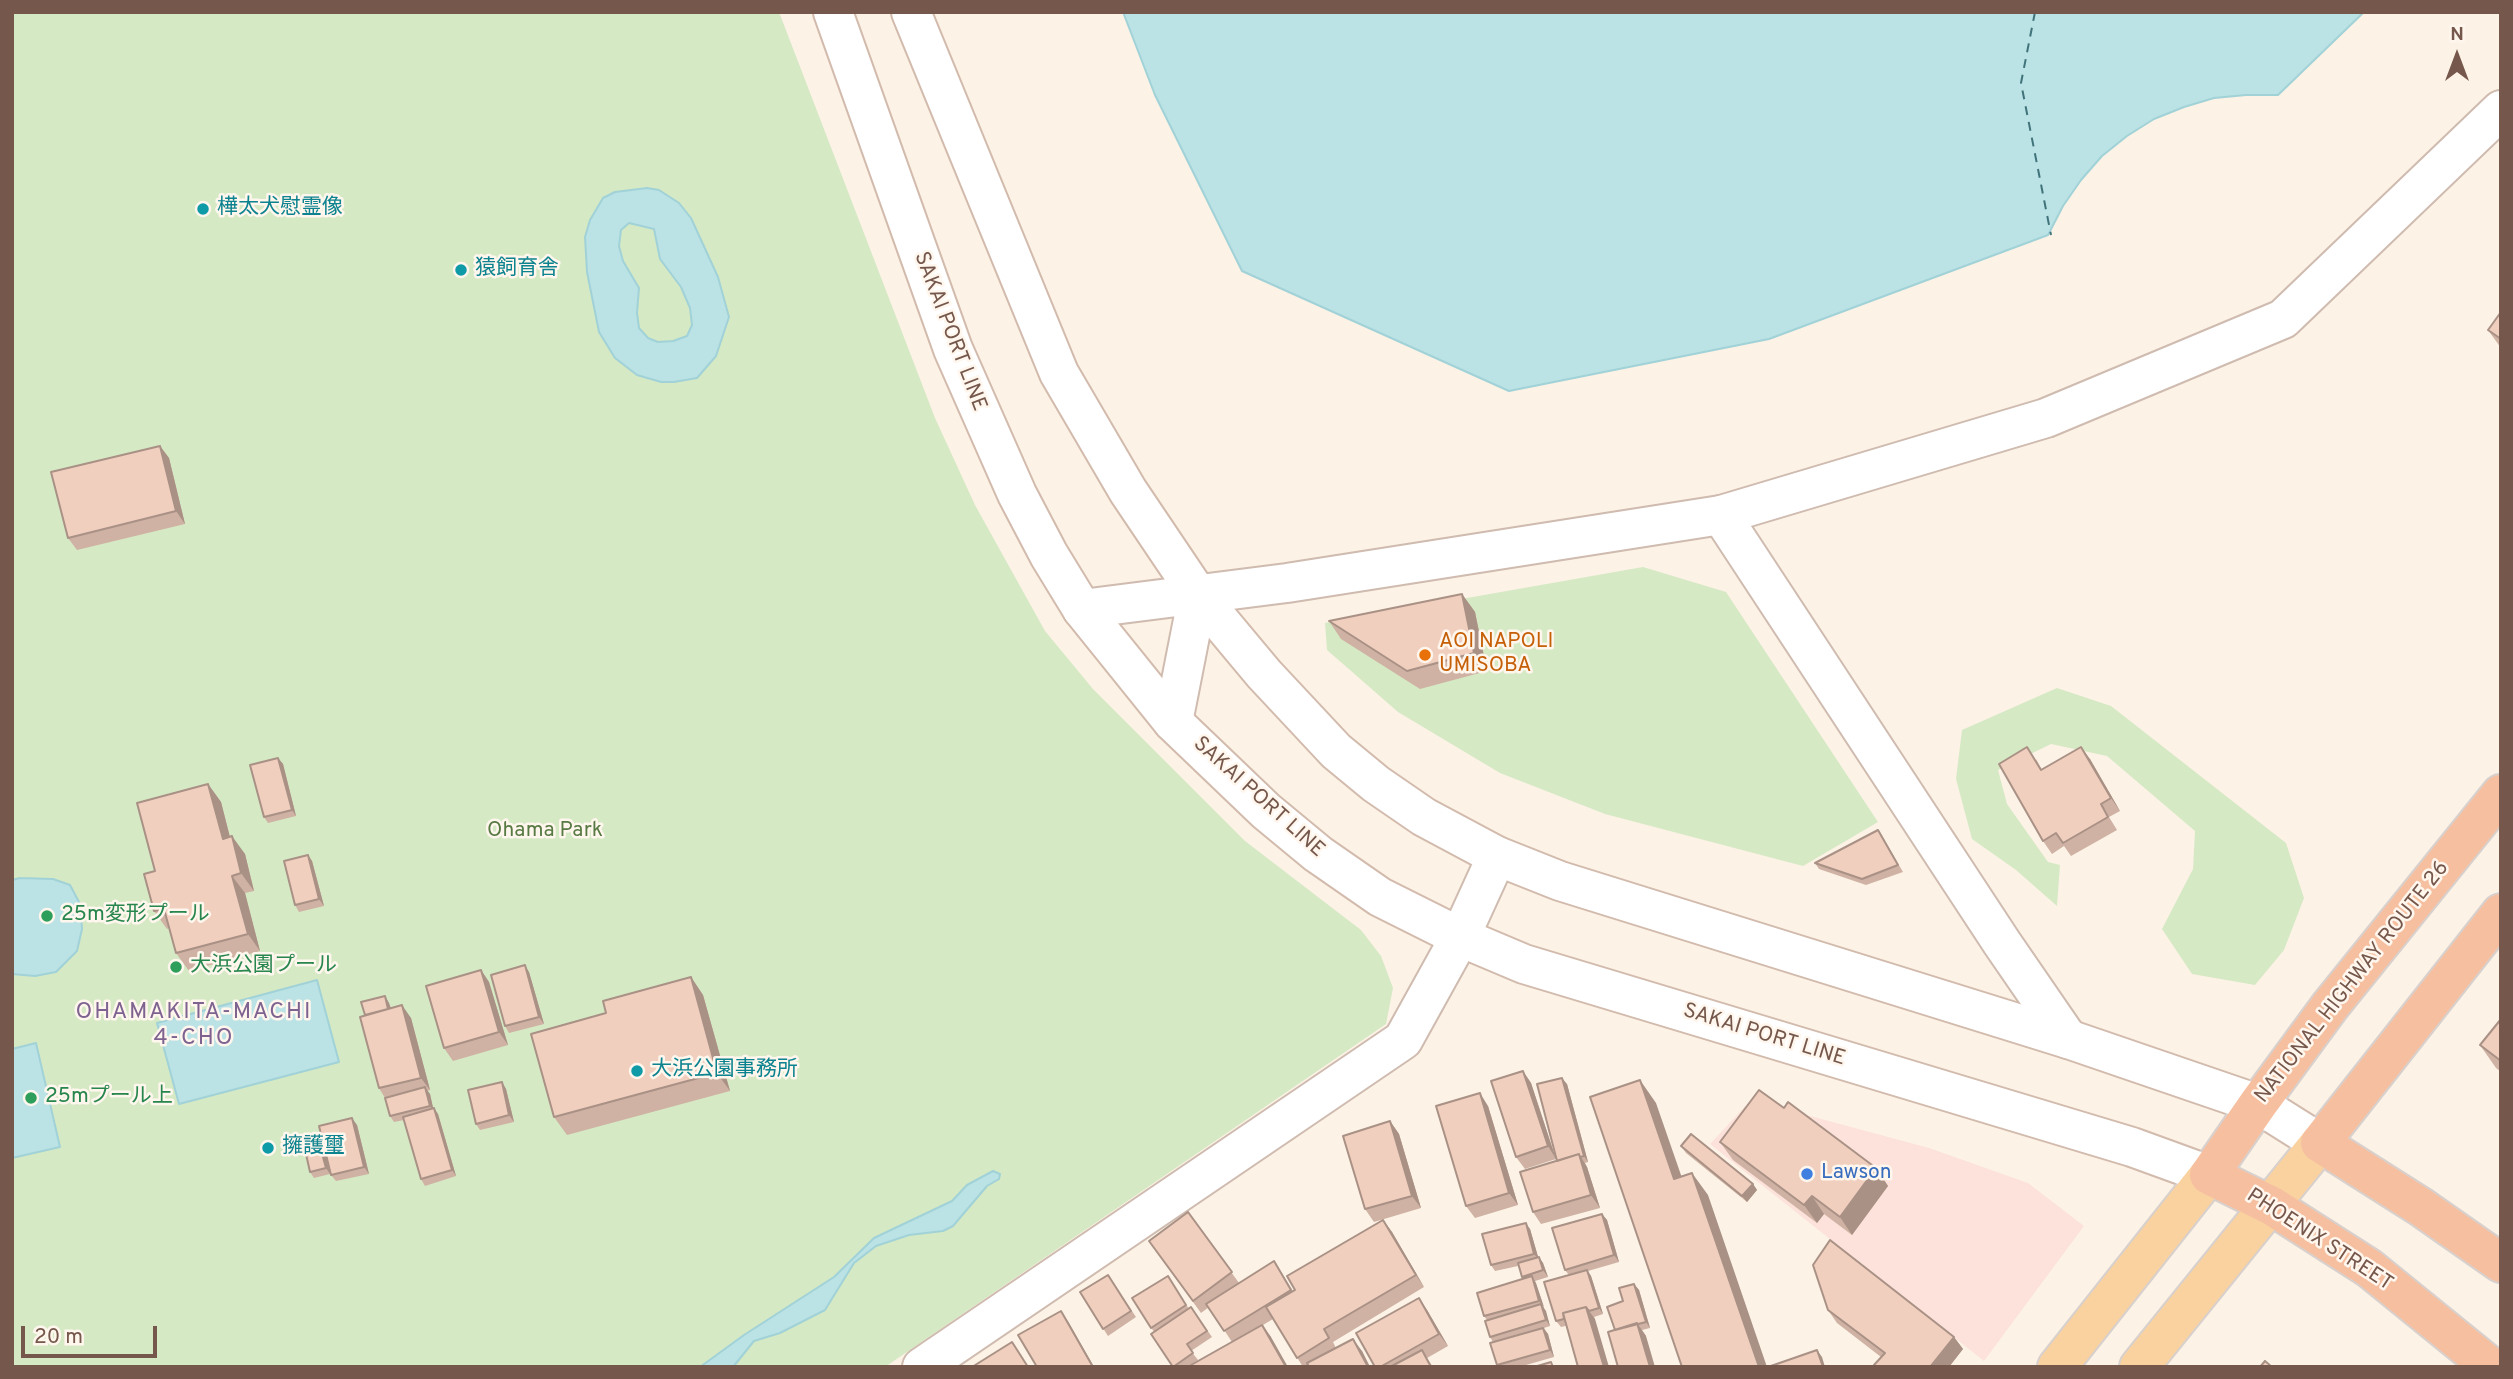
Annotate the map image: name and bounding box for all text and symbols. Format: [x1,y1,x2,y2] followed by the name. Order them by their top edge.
[2422,21,2492,91] north arrow
[2450,23,2464,47] text: N
[217,196,343,222] place label: 樺太犬慰霊像
[195,201,211,217] marker: 樺太犬慰霊像
[907,249,991,415] street label: SAKAI PORT LINE
[475,257,559,283] place label: 猿飼育舎
[453,262,469,278] marker: 猿飼育舎
[1439,630,1553,680] place label: AOI NAPOLI UMISOBA
[1417,647,1433,663] marker: AOI NAPOLI UMISOBA
[1187,732,1329,864] street label: SAKAI PORT LINE
[487,819,603,845] park label: Ohama Park
[2251,857,2455,1109] street label: NATIONAL HIGHWAY ROUTE 26
[61,903,210,929] place label: 25m変形プール
[39,908,55,924] marker: 25m変形プール
[190,954,337,980] place label: 大浜公園プール
[168,959,184,975] marker: 大浜公園プール
[77,999,311,1053] district label: OHAMAKITA-MACHI 4-CHO
[1680,999,1848,1073] street label: SAKAI PORT LINE
[651,1058,798,1084] place label: 大浜公園事務所
[629,1063,645,1079] marker: 大浜公園事務所
[45,1085,173,1111] place label: 25mプール上
[23,1090,39,1106] marker: 25mプール上
[282,1135,345,1161] place label: 擁護璽
[260,1140,276,1156] marker: 擁護璽
[1821,1161,1892,1187] place label: Lawson
[1799,1166,1815,1182] marker: Lawson
[2241,1184,2397,1298] street label: PHOENIX STREET
[24,1312,161,1356] scale bar
[34,1324,83,1351] text: 20 m

